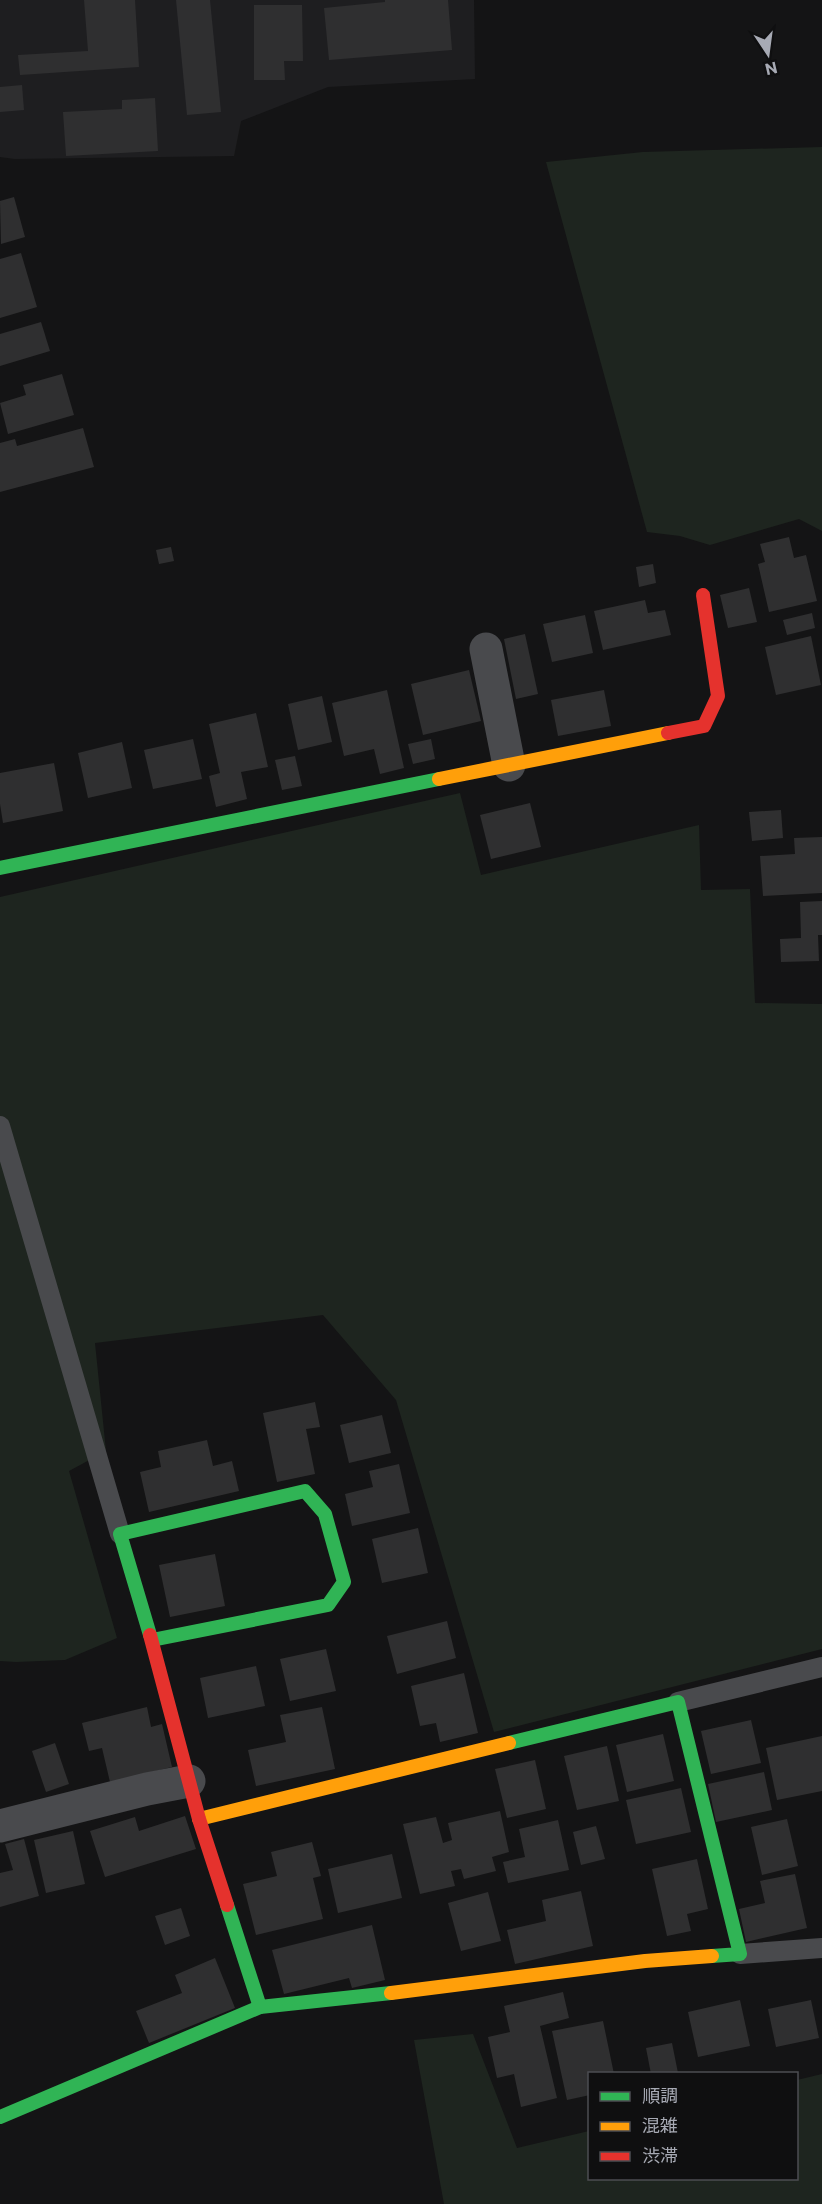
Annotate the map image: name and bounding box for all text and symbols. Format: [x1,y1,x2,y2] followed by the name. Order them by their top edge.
[738,24,798,84] north arrow
[764,58,779,80] text: N
[588,2072,798,2180] legend
[642,2084,678,2106] text: 順調
[642,2114,678,2136] text: 混雑
[642,2144,678,2166] text: 渋滞

